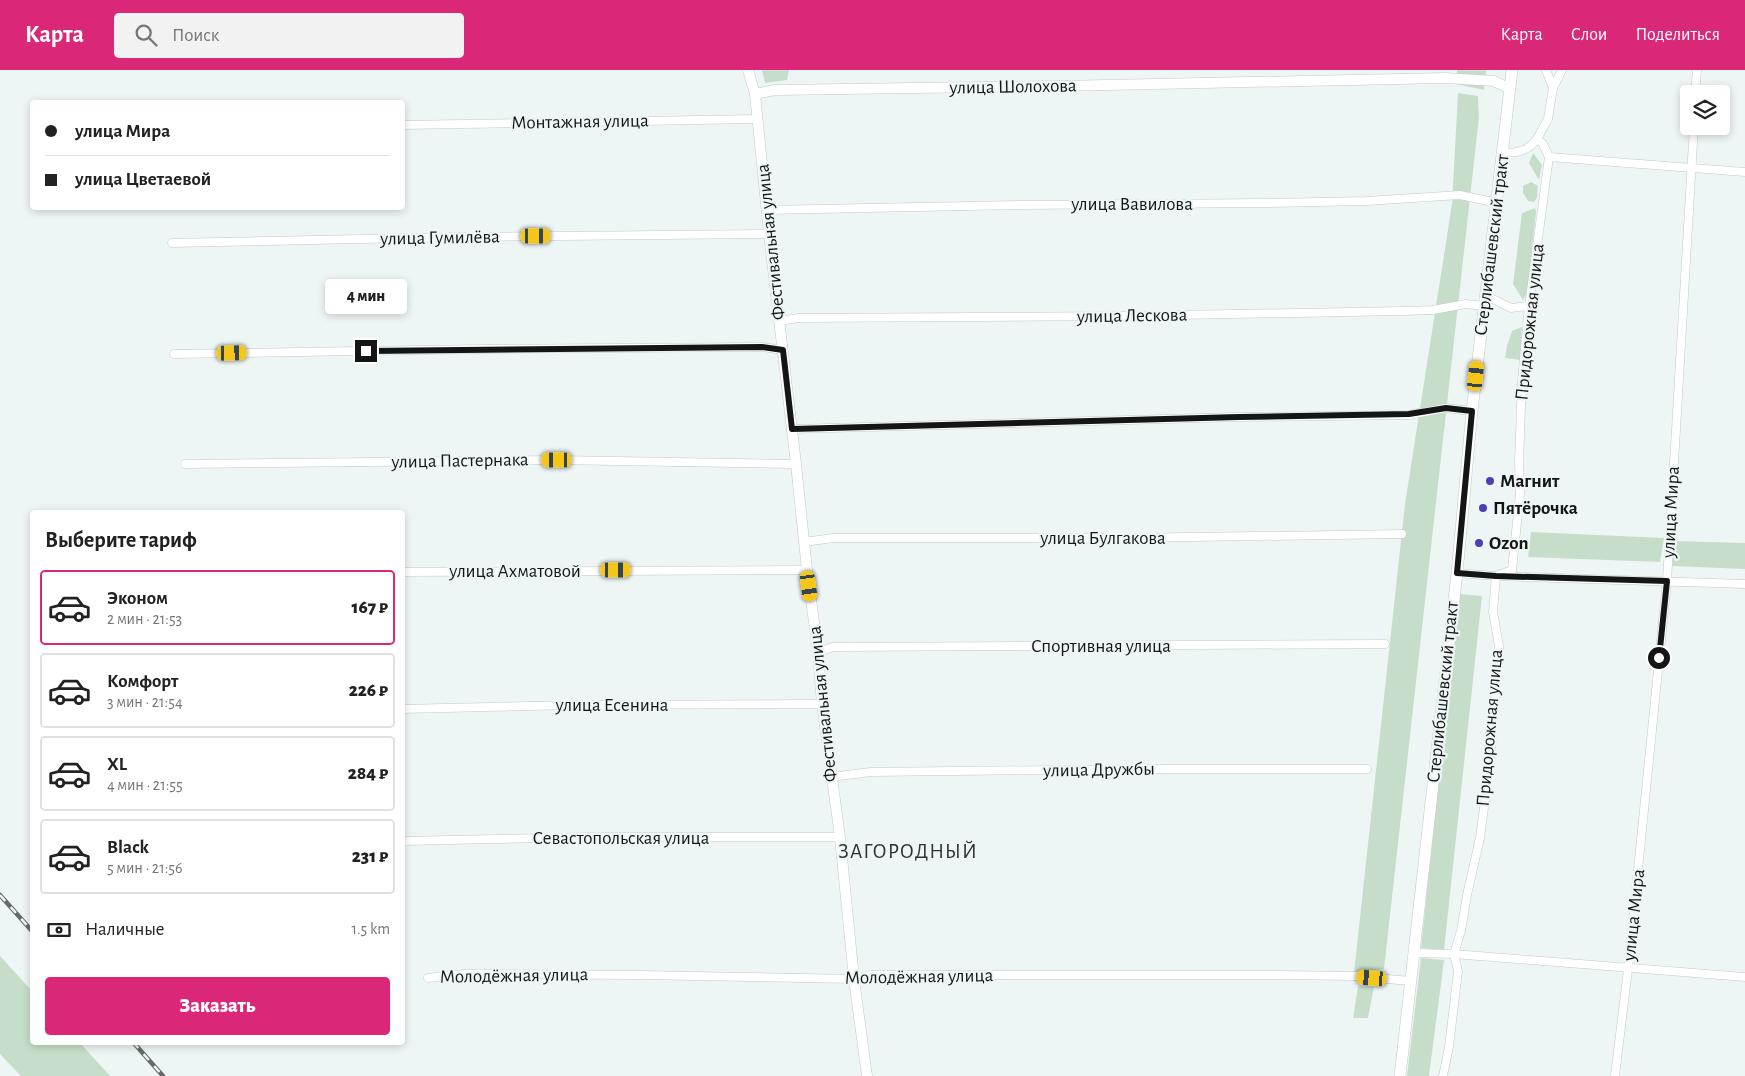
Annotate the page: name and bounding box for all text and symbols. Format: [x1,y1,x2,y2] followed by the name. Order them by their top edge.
[114,13,464,58] search box
[132,21,160,49] icon: search
[25,23,84,47] text: Карта
[172,26,219,45] text: Поиск
[1501,26,1543,44] text: Карта
[1571,26,1607,44] text: Слои
[1635,26,1720,44] text: Поделиться
[948,76,1077,98] street label: улица Шолохова
[1680,85,1730,135] map controls
[1680,85,1730,135] button: layers
[511,111,649,133] street label: Монтажная улица
[75,122,170,141] text: улица Мира
[1471,153,1513,337] street label: Стерлибашевский тракт
[753,163,789,321] street label: Фестивальная улица
[75,170,211,189] text: улица Цветаевой
[1070,195,1193,214] street label: улица Вавилова
[379,227,500,249] street label: улица Гумилёва
[521,229,551,244] car
[1512,242,1548,401] street label: Придорожная улица
[325,278,407,314] callout: 4 мин
[347,288,385,304] text: 4 мин
[1076,306,1188,326] street label: улица Лескова
[355,340,377,362] route end
[216,345,247,361] car
[1466,360,1485,392] car
[390,450,529,472] street label: улица Пастернака
[542,453,572,468] car
[1659,465,1683,560] street label: улица Мира
[1500,472,1560,491] place label: Магнит
[1484,475,1496,487] marker: Магнит
[1493,499,1578,518] place label: Пятёрочка
[1477,502,1489,514] marker: Пятёрочка
[45,529,197,551] text: Выберите тариф
[1039,529,1166,548] street label: улица Булгакова
[1489,534,1528,553] place label: Ozon
[1473,537,1485,549] marker: Ozon
[448,562,581,581] street label: улица Ахматовой
[601,563,631,578] car
[799,570,818,602] car
[47,585,92,630] icon: car
[107,589,168,608] text: Эконом
[351,598,388,617] text: 167 ₽
[1424,600,1462,784] street label: Стерлибашевский тракт
[107,611,182,627] text: 2 мин · 21:53
[805,625,841,783] street label: Фестивальная улица
[1031,637,1171,656] street label: Спортивная улица
[1648,647,1670,669] route start
[1474,648,1506,807] street label: Придорожная улица
[47,668,92,713] icon: car
[107,672,178,691] text: Комфорт
[349,681,388,700] text: 226 ₽
[107,694,183,710] text: 3 мин · 21:54
[555,696,669,715] street label: улица Есенина
[47,751,92,796] icon: car
[107,755,127,774] text: XL
[1042,760,1155,780] street label: улица Дружбы
[348,764,388,783] text: 284 ₽
[107,777,183,793] text: 4 мин · 21:55
[532,829,710,848] street label: Севастопольская улица
[47,834,92,879] icon: car
[107,838,149,857] text: Black
[838,840,978,862] district label: ЗАГОРОДНЫЙ
[352,847,388,866] text: 231 ₽
[107,860,183,876] text: 5 мин · 21:56
[1620,868,1648,963] street label: улица Мира
[45,916,73,944] icon: cash
[85,920,165,939] text: Наличные
[351,921,390,937] text: 1.5 km
[440,965,589,987] street label: Молодёжная улица
[845,966,994,988] street label: Молодёжная улица
[1356,969,1387,987] car
[45,977,390,1035] button: Заказать

